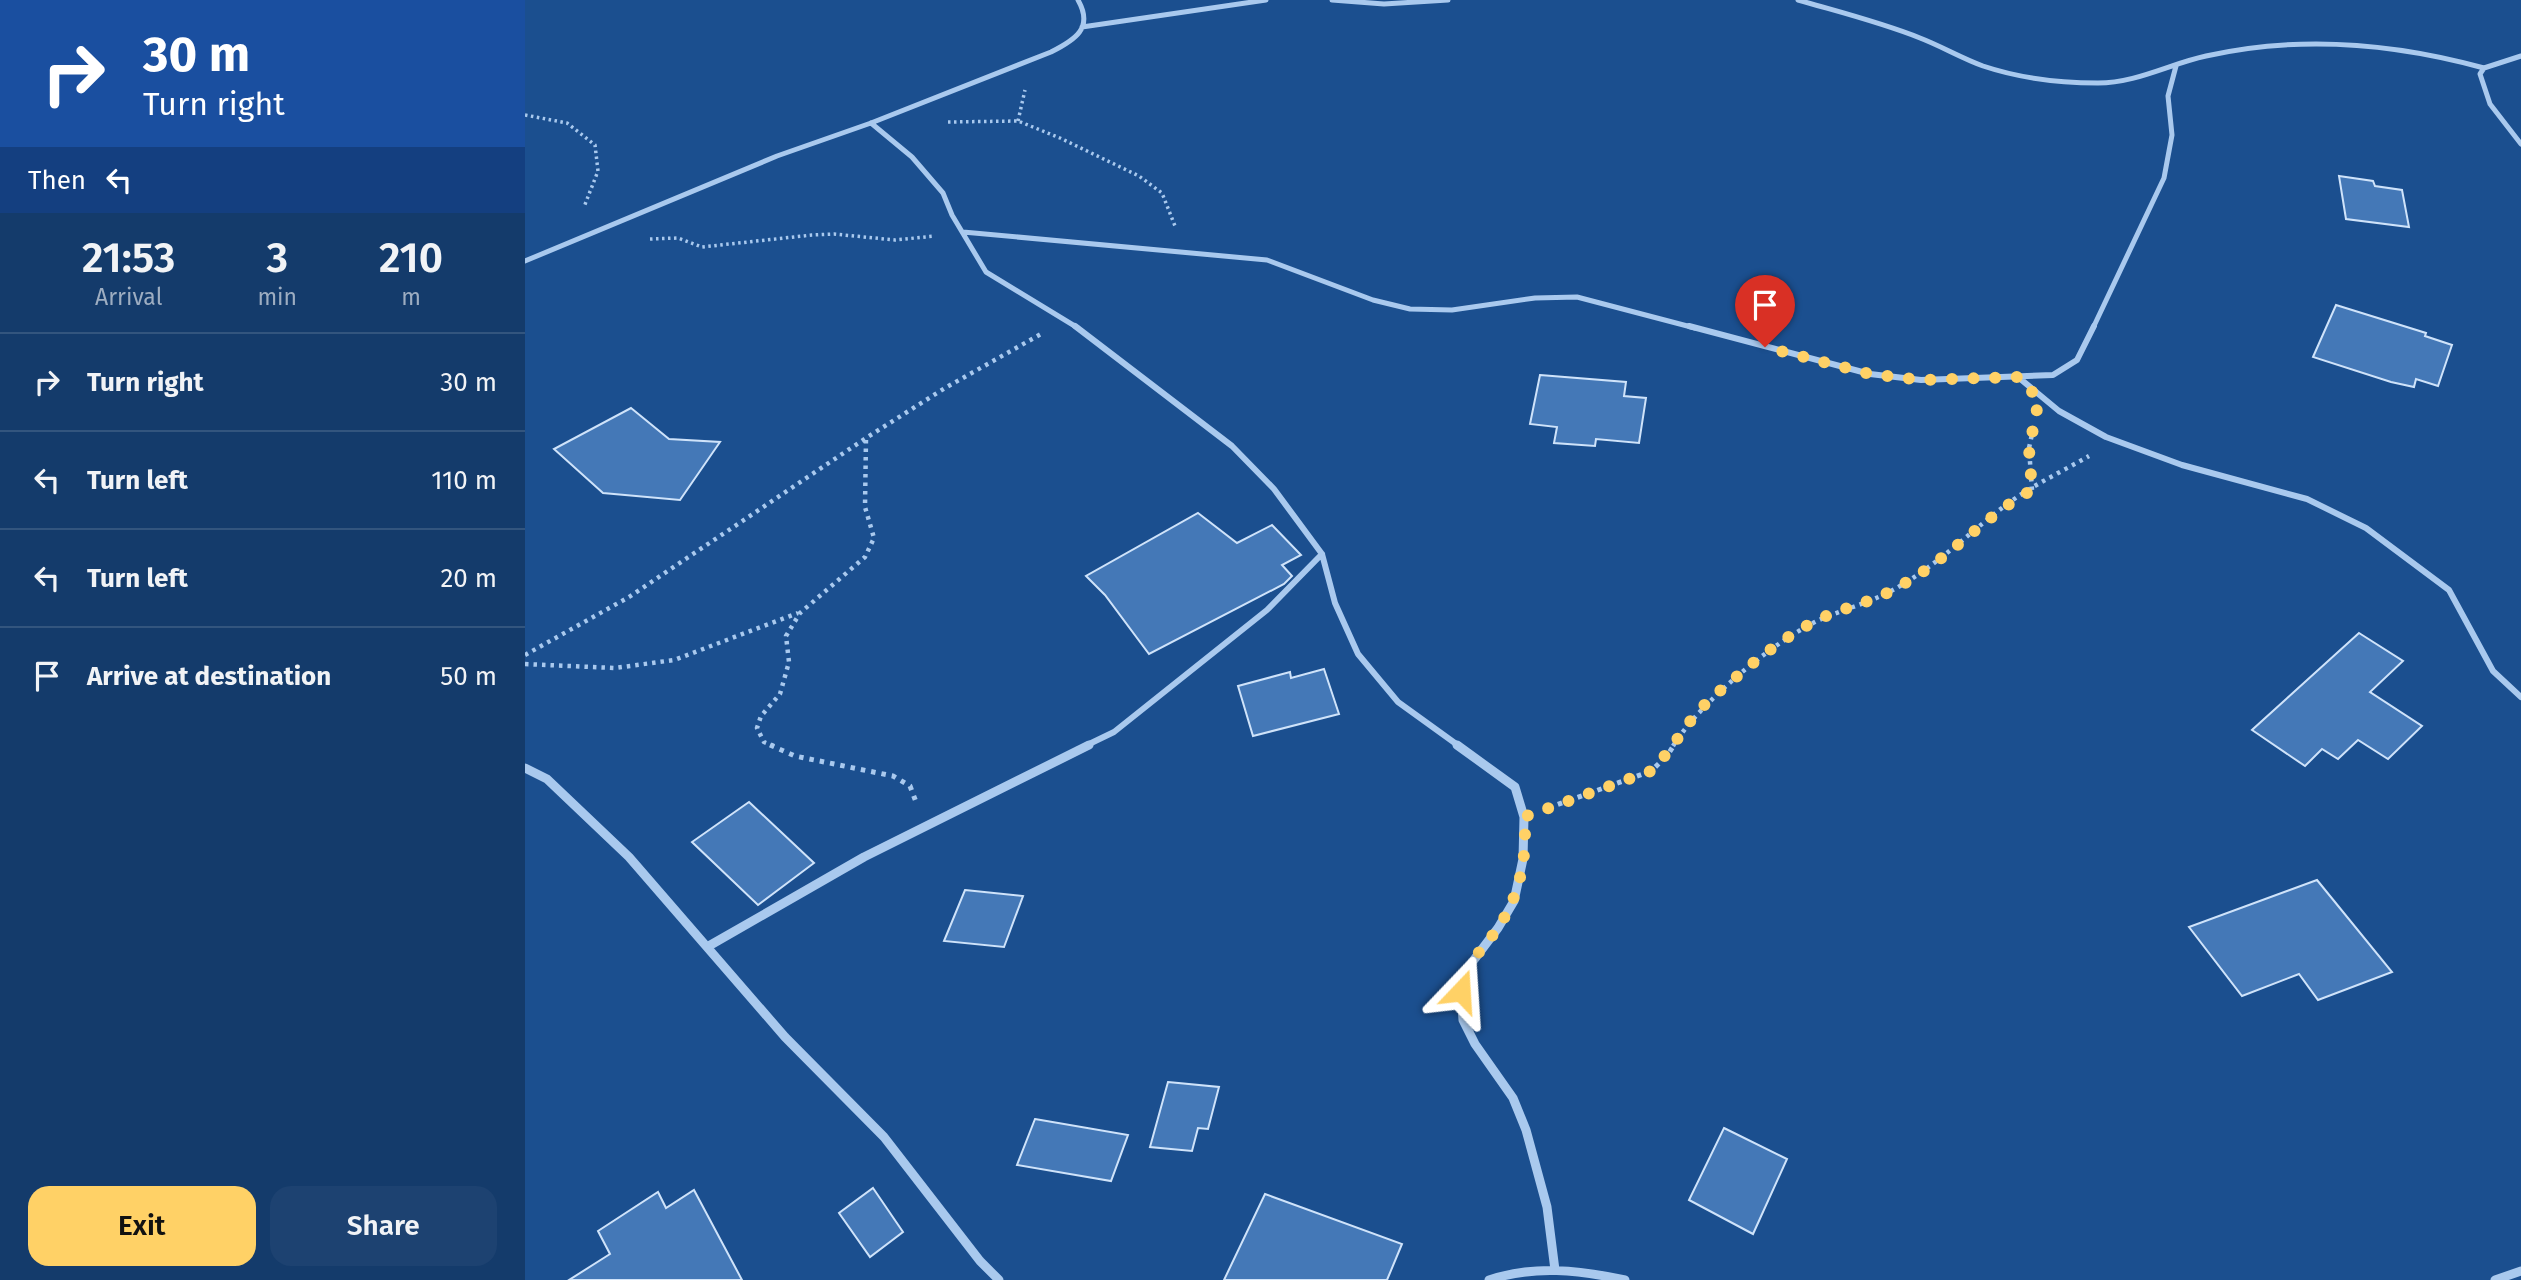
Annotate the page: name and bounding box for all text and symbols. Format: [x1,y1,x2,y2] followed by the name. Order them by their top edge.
[143,25,250,84] text: 30 m
[28,28,119,119] icon: right
[143,85,285,123] text: Turn right
[100,161,138,199] icon: left
[28,165,86,196] text: Then
[82,233,175,283] text: 21:53
[266,233,288,283] text: 3
[379,233,443,283] text: 210
[1735,275,1795,347] pin
[95,283,162,311] text: Arrival
[257,283,297,311] text: min
[401,283,421,311] text: m
[1746,286,1784,324] icon: arrive
[28,363,66,401] icon: right
[87,367,204,398] text: Turn right
[440,367,497,398] text: 30 m
[28,461,66,499] icon: left
[87,465,188,496] text: Turn left
[431,465,497,496] text: 110 m
[28,559,66,597] icon: left
[87,563,188,594] text: Turn left
[440,563,497,594] text: 20 m
[28,657,66,695] icon: arrive
[87,661,331,692] text: Arrive at destination
[440,661,497,692] text: 50 m
[1424,954,1498,1028] position arrow
[28,1186,256,1266] button: Exit
[270,1186,497,1266] button: Share

